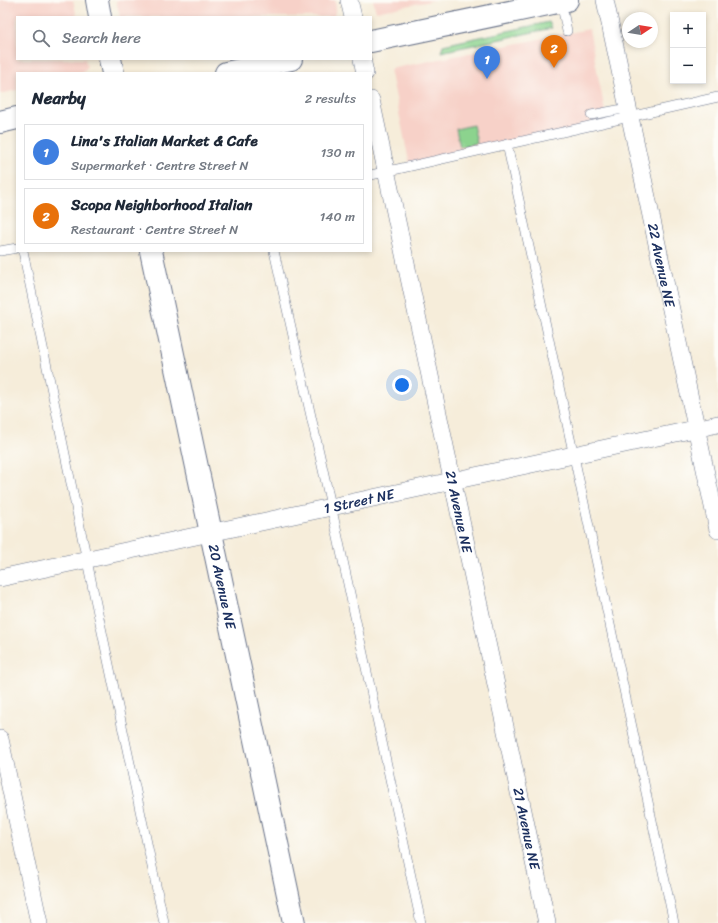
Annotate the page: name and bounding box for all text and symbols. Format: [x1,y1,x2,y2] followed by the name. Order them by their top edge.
[622,12,658,48] north arrow
[670,12,706,84] map controls
[670,12,706,48] button: +
[16,16,372,60] search box
[62,25,141,51] text: Search here
[30,27,52,49] icon: search
[541,35,567,68] pin: 2
[474,46,500,79] pin: 1
[670,48,706,84] button: −
[32,83,86,113] text: Nearby
[305,87,356,110] text: 2 results
[71,128,258,154] text: Lina's Italian Market & Cafe
[43,141,49,164] text: 1
[321,141,355,164] text: 130 m
[71,154,249,177] text: Supermarket · Centre Street N
[71,192,252,218] text: Scopa Neighborhood Italian
[42,205,50,228] text: 2
[320,205,355,228] text: 140 m
[71,218,238,241] text: Restaurant · Centre Street N
[640,221,683,311] street label: 22 Avenue NE
[392,375,412,395] your location
[438,468,480,556] street label: 21 Avenue NE
[321,481,398,521] street label: 1 Street NE
[201,542,244,633] street label: 20 Avenue NE
[506,785,548,873] street label: 21 Avenue NE

